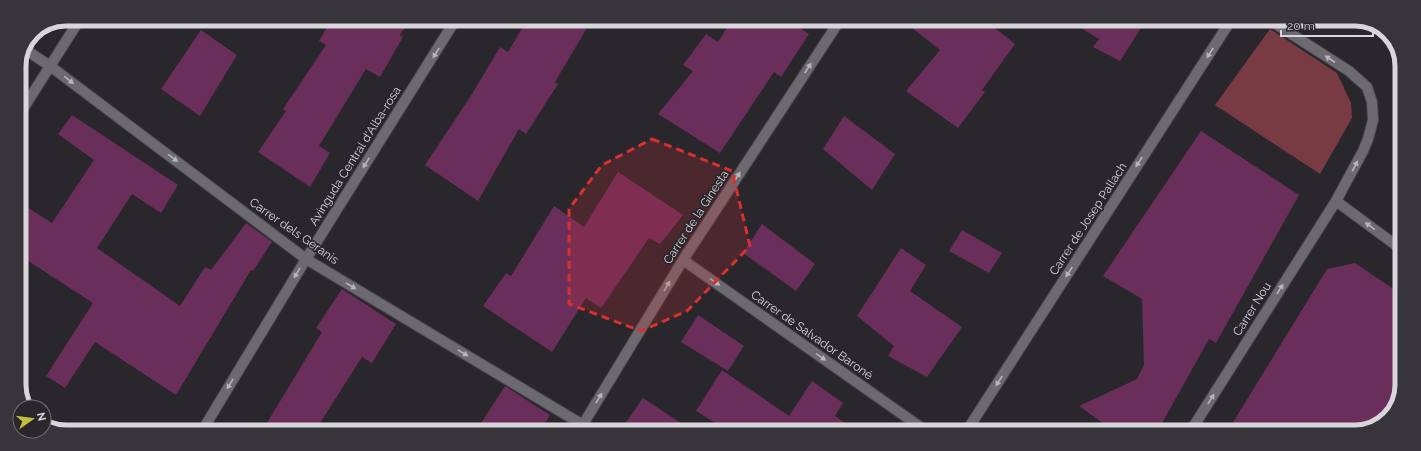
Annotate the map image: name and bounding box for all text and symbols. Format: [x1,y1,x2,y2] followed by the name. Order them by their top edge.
[1281,12,1373,38] scale bar
[1287,19,1315,33] text: 20 m
[432,47,439,58] one-way arrow
[1206,48,1214,58] one-way arrow
[1325,55,1336,63] one-way arrow
[804,63,812,73] one-way arrow
[64,76,74,84] one-way arrow
[306,84,404,228] street label: Avinguda Central d'Alba-rosa
[168,154,178,162] one-way arrow
[363,157,370,168] one-way arrow
[1136,157,1143,168] one-way arrow
[1046,160,1130,278] street label: Carrer de Josep Pallach
[1351,161,1358,172] one-way arrow
[660,167,732,267] street label: Carrer de la Ginesta
[733,172,741,182] one-way arrow
[247,195,341,267] street label: Carrer dels Geranis
[1364,221,1375,230] one-way arrow
[294,267,301,279] one-way arrow
[1065,267,1073,277] one-way arrow
[710,278,720,286] one-way arrow
[1230,280,1274,338] street label: Carrer Nou
[663,281,670,292] one-way arrow
[346,282,356,290] one-way arrow
[1277,283,1284,295] one-way arrow
[748,288,876,382] street label: Carrer de Salvador Baroné
[457,350,469,357] one-way arrow
[816,353,826,361] one-way arrow
[995,376,1003,386] one-way arrow
[226,379,234,389] one-way arrow
[596,392,603,404] one-way arrow
[1207,394,1215,404] one-way arrow
[12,399,52,439] north arrow
[34,411,49,422] text: N

